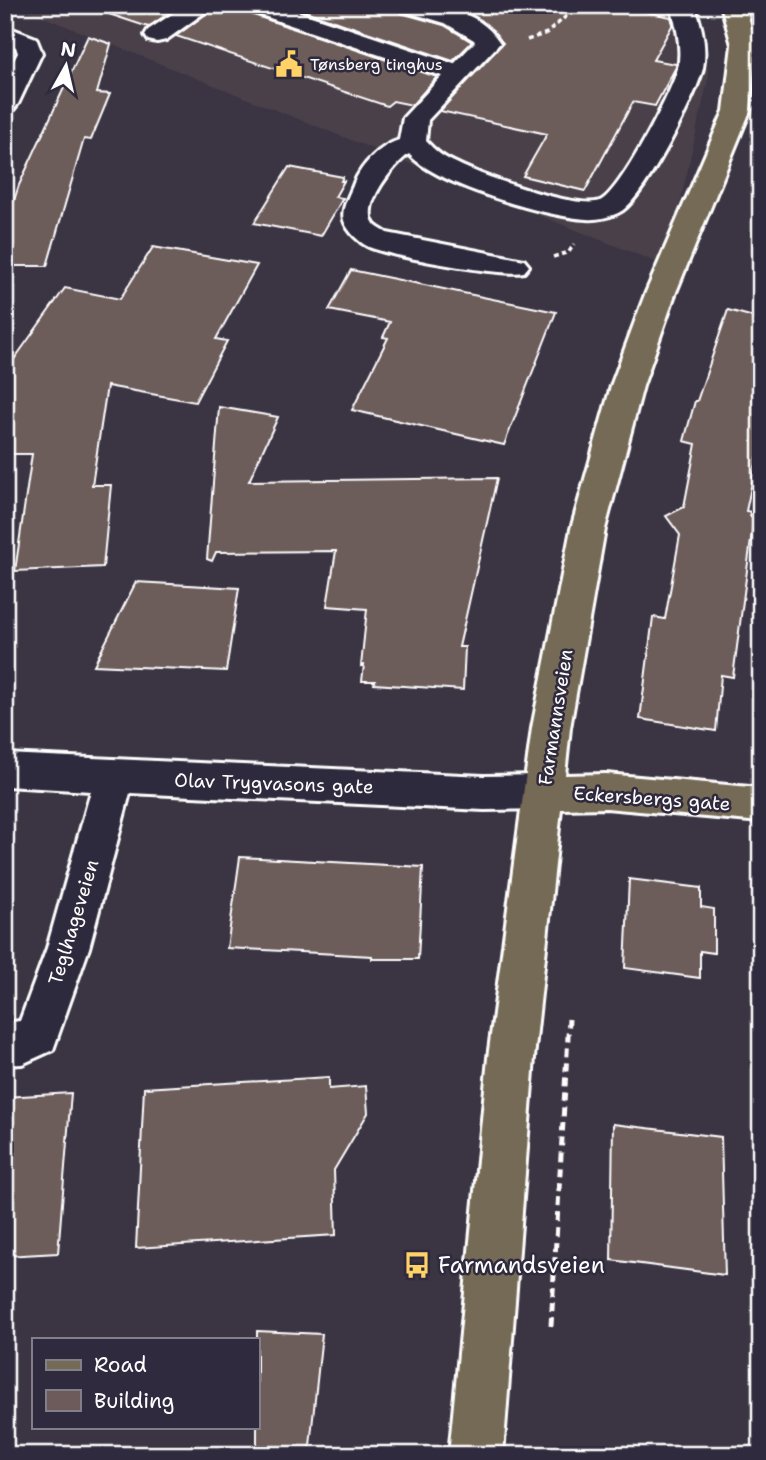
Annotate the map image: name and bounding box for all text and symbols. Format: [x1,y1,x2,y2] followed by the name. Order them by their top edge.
[32,32,102,102] north arrow
[59,36,77,63] text: N
[274,49,304,79] public building icon: Tønsberg tinghus
[310,54,443,75] place label: Tønsberg tinghus
[532,647,579,787] street label: Farmannsveien
[174,768,374,799] street label: Olav Trygvasons gate
[573,781,731,816] street label: Eckersbergs gate
[43,856,104,988] street label: Teglhageveien
[402,1250,432,1280] bus stop icon: Farmandsveien
[438,1250,605,1280] place label: Farmandsveien
[32,1338,259,1428] legend
[94,1351,147,1379] text: Road
[94,1387,174,1415] text: Building

